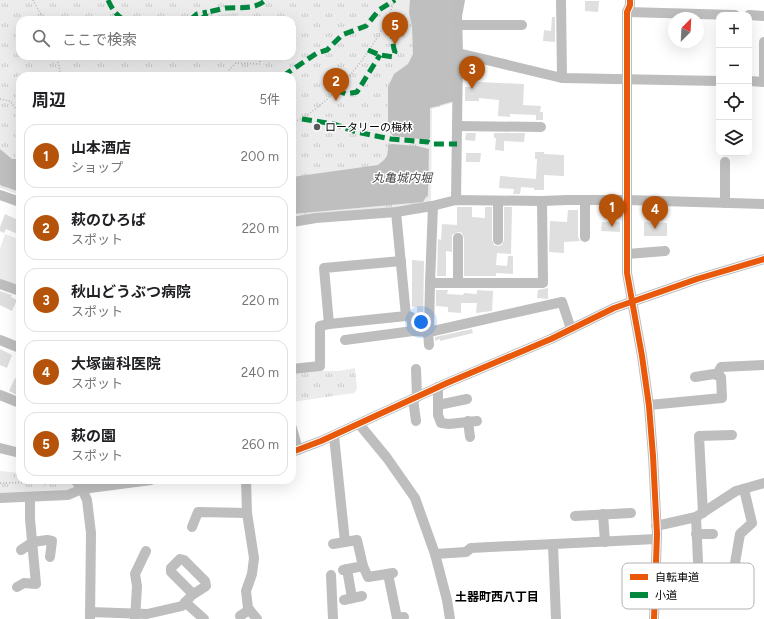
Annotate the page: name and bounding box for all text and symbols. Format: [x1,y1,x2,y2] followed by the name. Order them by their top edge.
[382,12,408,45] pin: 5
[668,12,704,48] north arrow
[716,12,752,156] map controls
[716,12,752,48] button: +
[16,16,296,60] search box
[30,27,52,49] icon: search
[62,31,137,49] text: ここで検索
[716,48,752,84] button: −
[459,56,485,89] pin: 3
[323,68,349,101] pin: 2
[716,84,752,120] button: locate
[32,90,66,110] text: 周辺
[260,92,280,107] text: 5件
[716,120,752,156] button: layers
[325,121,413,134] place label: ロータリーの梅林
[312,122,322,132] marker: ロータリーの梅林
[71,139,131,157] text: 山本酒店
[43,149,49,164] text: 1
[241,149,279,164] text: 200 m
[71,160,123,175] text: ショップ
[372,171,434,185] water label: 丸亀城内堀
[599,194,625,227] pin: 1
[642,196,668,229] pin: 4
[71,211,146,229] text: 萩のひろば
[42,221,50,236] text: 2
[242,221,279,236] text: 220 m
[71,232,123,247] text: スポット
[71,283,191,301] text: 秋山どうぶつ病院
[42,293,50,308] text: 3
[242,293,279,308] text: 220 m
[71,304,123,319] text: スポット
[411,312,431,332] your location
[71,355,161,373] text: 大塚歯科医院
[42,365,50,380] text: 4
[241,365,279,380] text: 240 m
[71,376,123,391] text: スポット
[71,427,116,445] text: 萩の園
[42,437,50,452] text: 5
[242,437,279,452] text: 260 m
[71,448,123,463] text: スポット
[622,563,754,609] legend
[655,571,699,584] text: 自転車道
[655,589,677,602] text: 小道
[455,590,539,604] district label: 土器町西八丁目

